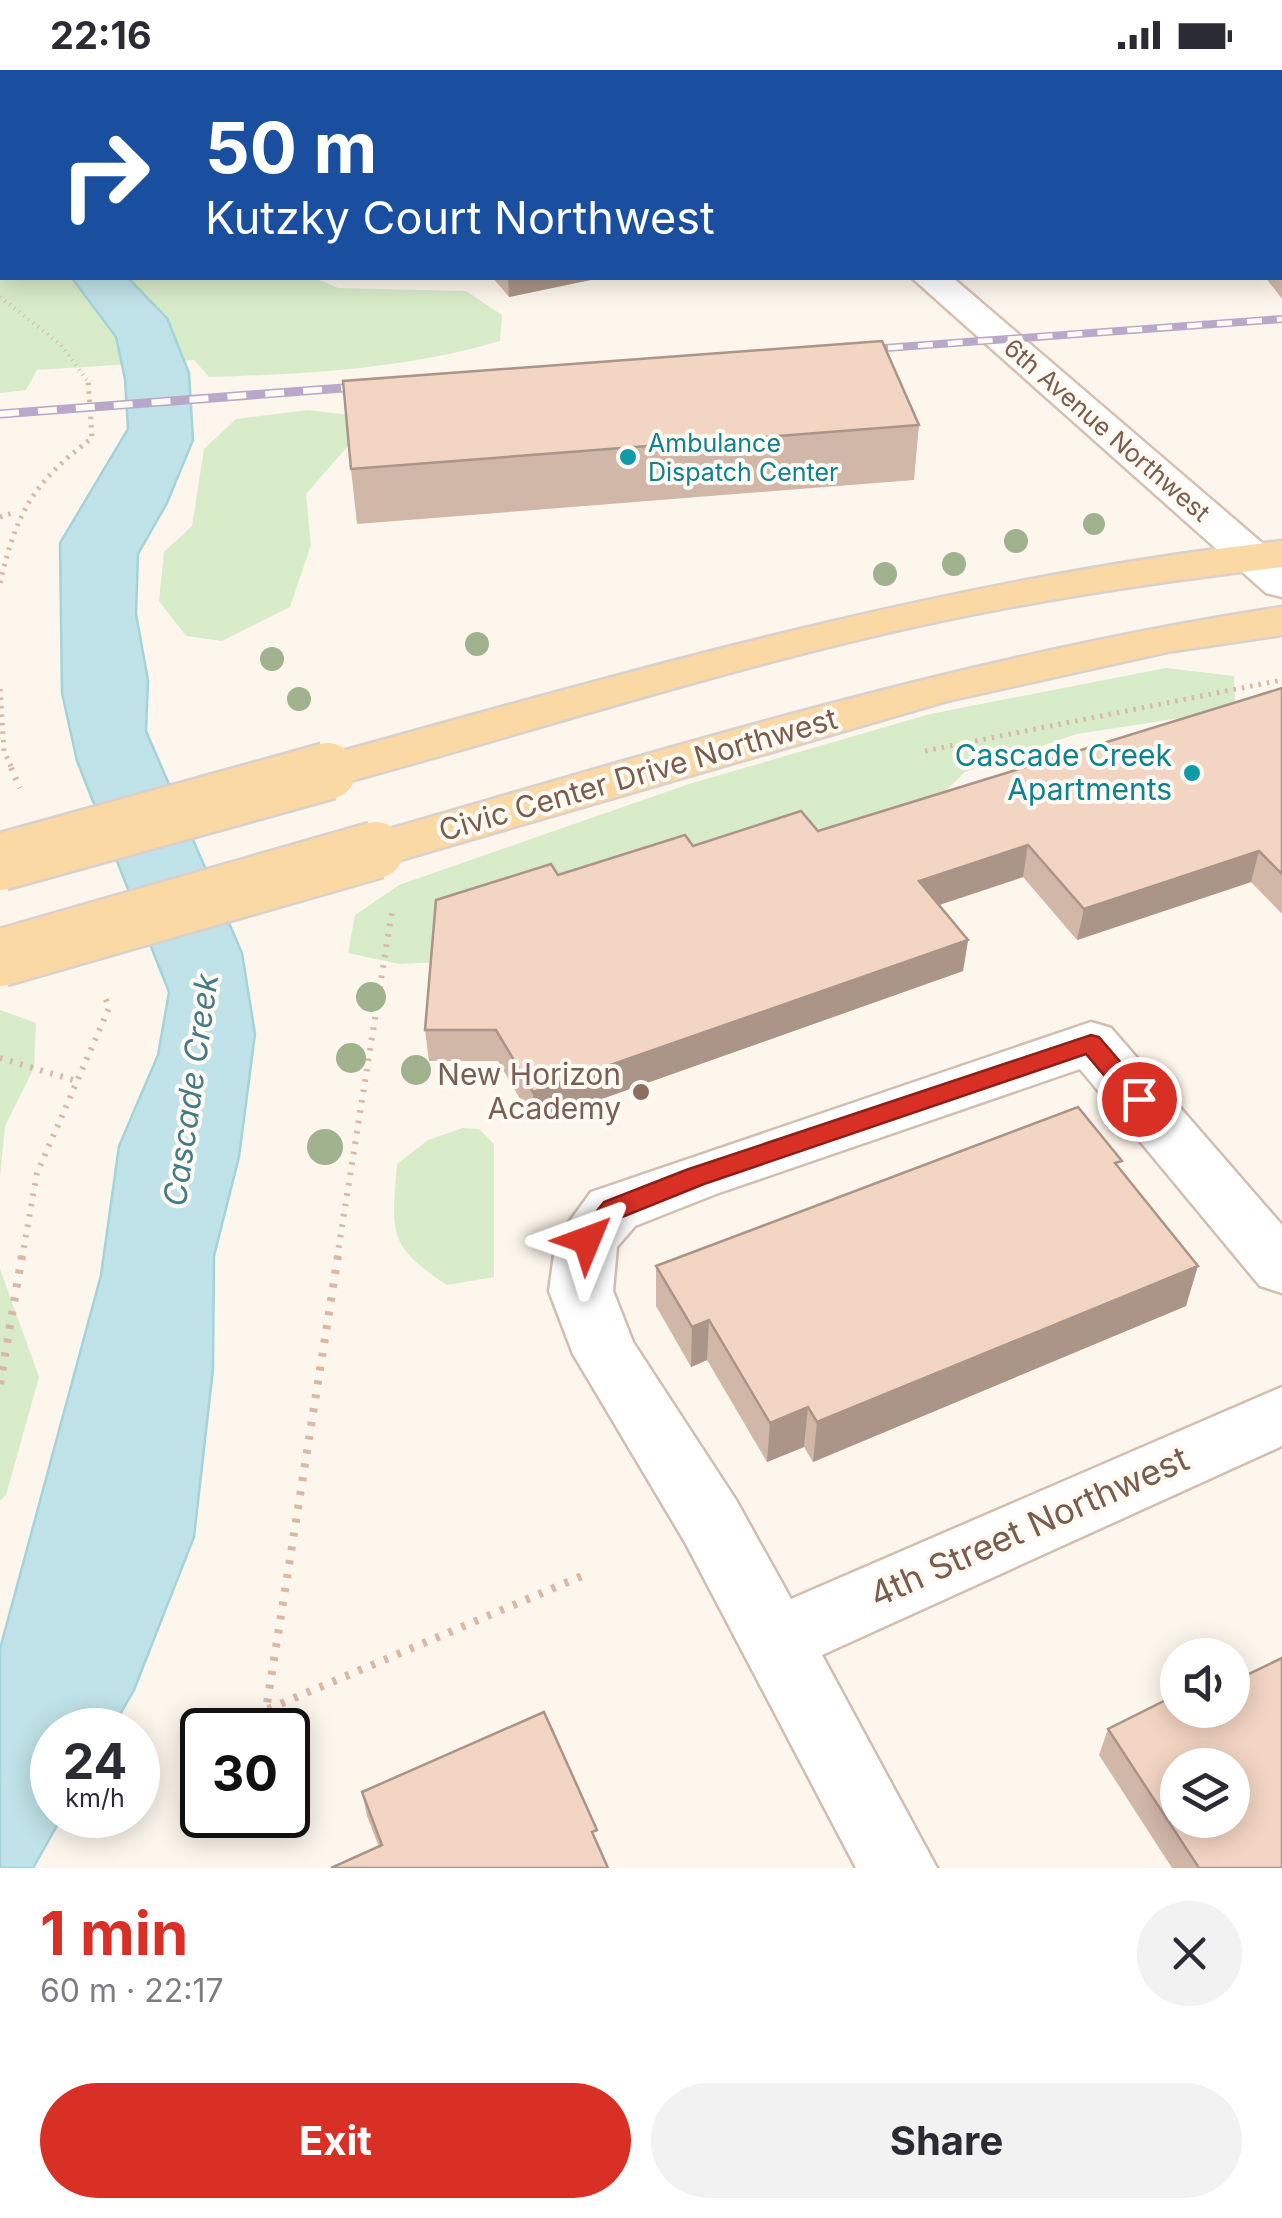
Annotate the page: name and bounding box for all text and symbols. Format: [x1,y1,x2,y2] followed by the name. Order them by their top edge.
[50,12,152,58] text: 22:16
[205,105,377,190] text: 50 m
[40,110,170,240] icon: right
[205,190,715,245] text: Kutzky Court Northwest
[998,332,1216,528] street label: 6th Avenue Northwest
[648,428,838,487] place label: Ambulance Dispatch Center
[617,446,639,468] marker: Ambulance Dispatch Center
[434,700,841,848] street label: Civic Center Drive Northwest
[955,737,1173,807] place label: Cascade Creek Apartments
[1181,762,1203,784] marker: Cascade Creek Apartments
[155,970,226,1209] water label: Cascade Creek
[437,1056,621,1126] place label: New Horizon Academy
[1097,1057,1182,1142] pin
[1112,1072,1167,1127] icon: arrive
[630,1081,652,1103] marker: New Horizon Academy
[535,1188,639,1292] position arrow
[863,1437,1195,1615] street label: 4th Street Northwest
[1160,1638,1250,1838] map controls
[1160,1638,1250,1728] button: sound
[180,1708,310,1838] speed limit sign: 30
[63,1731,127,1791] text: 24
[1160,1748,1250,1838] button: layers
[65,1783,125,1813] text: km/h
[40,1897,188,1969] text: 1 min
[1137,1901,1242,2006] button: close
[40,1971,224,2010] text: 60 m · 22:17
[40,2083,631,2198] button: Exit
[651,2083,1242,2198] button: Share

